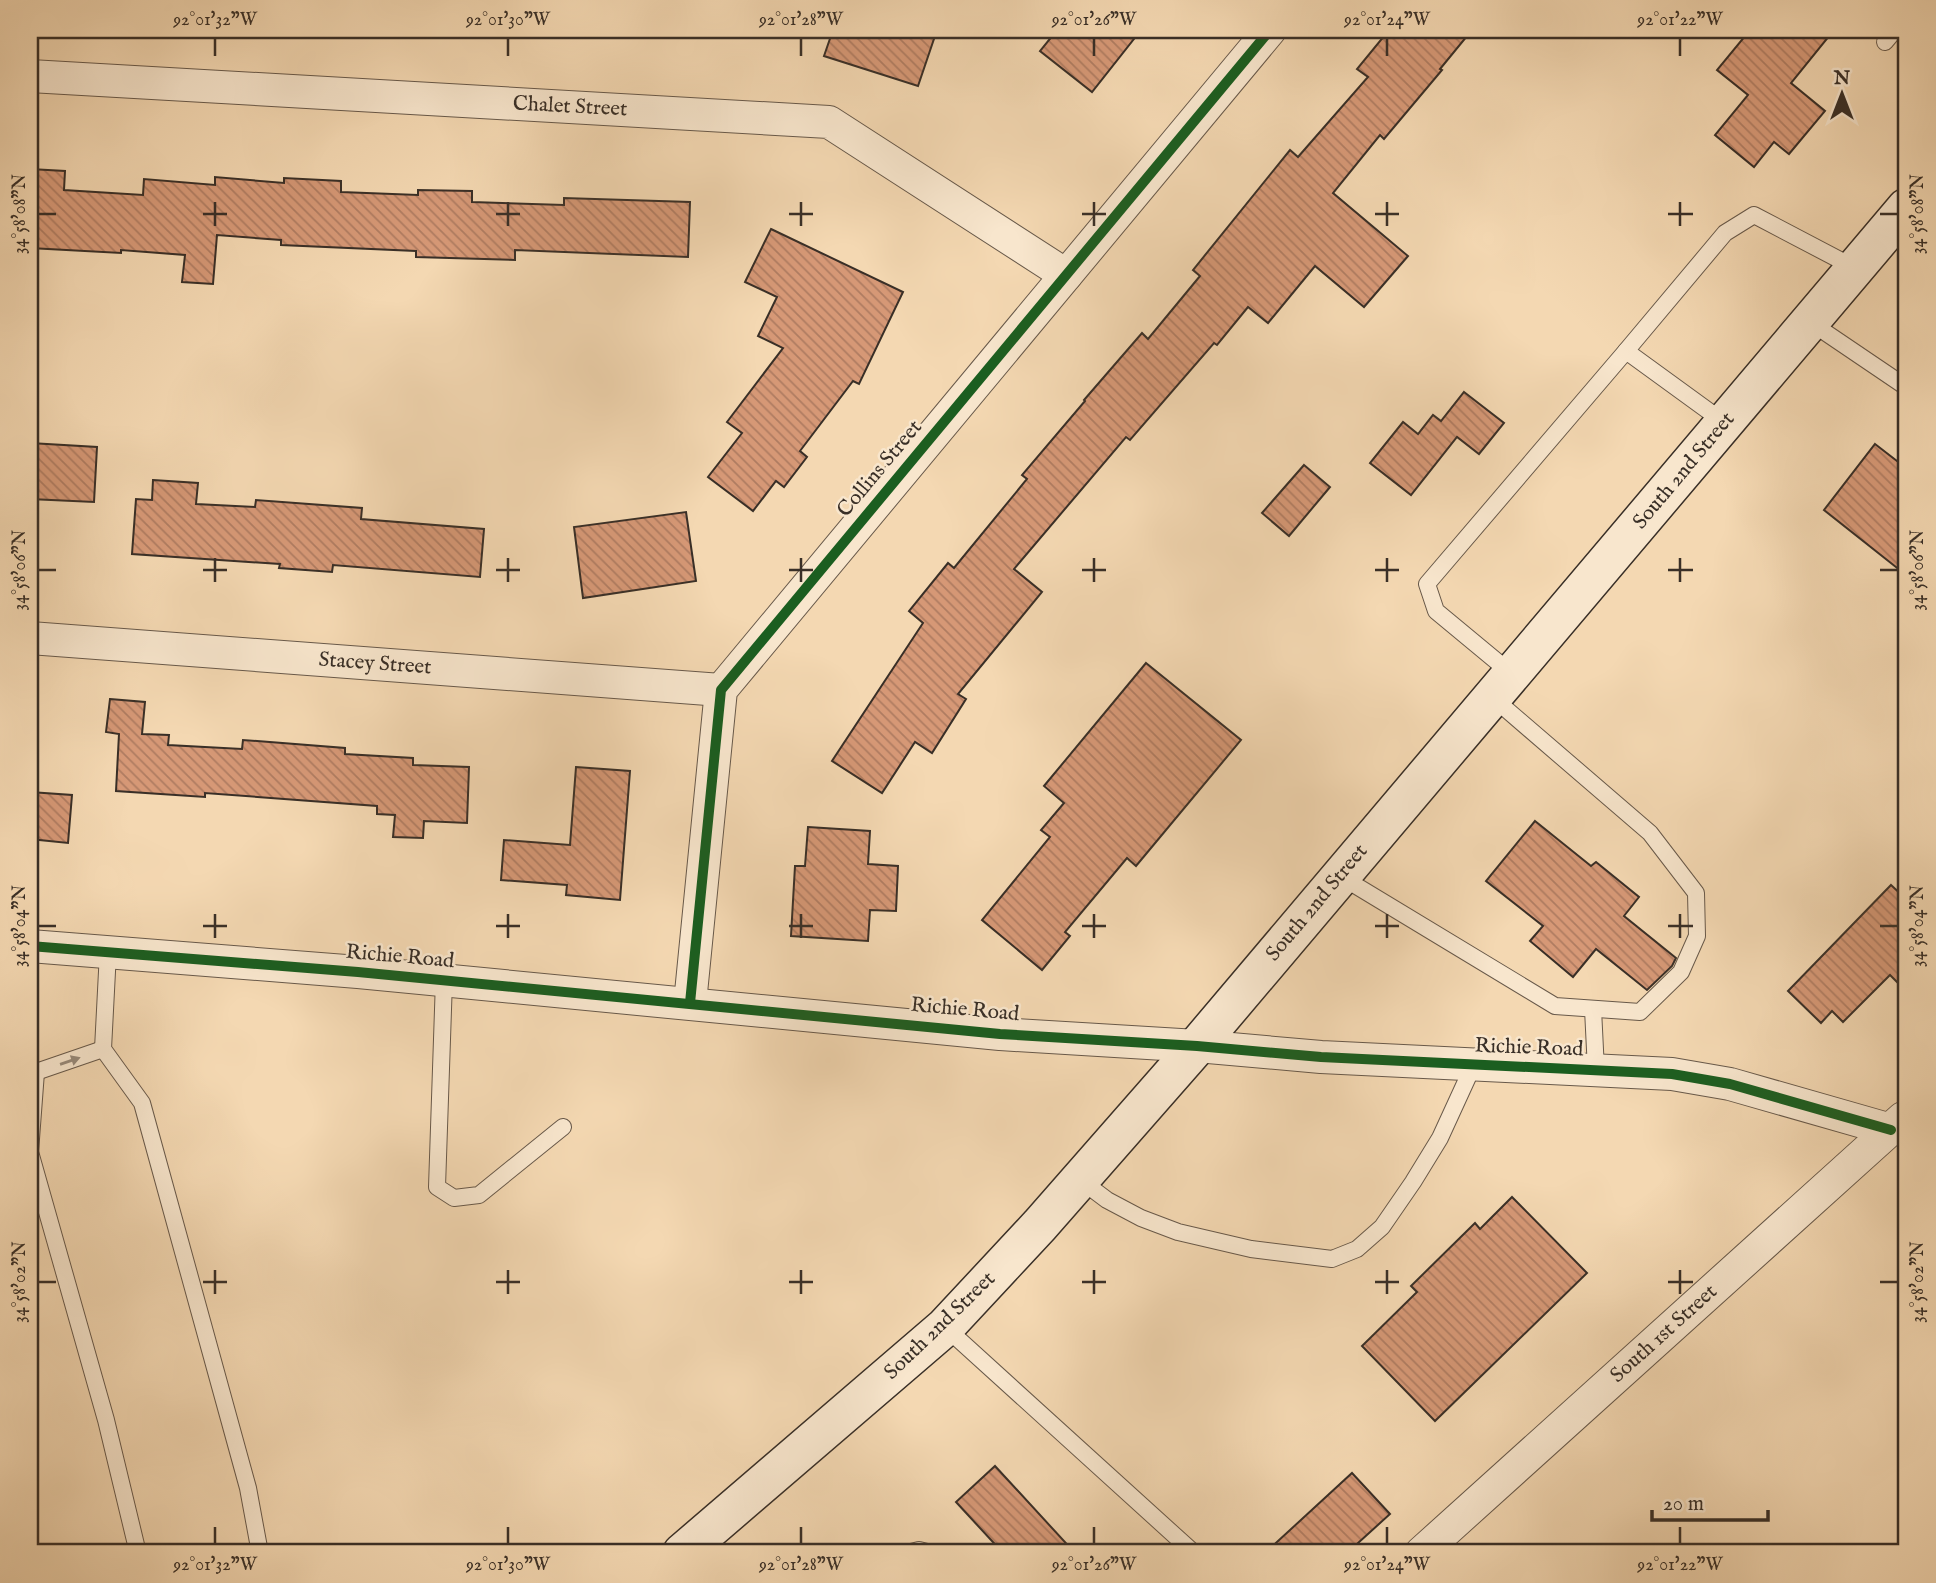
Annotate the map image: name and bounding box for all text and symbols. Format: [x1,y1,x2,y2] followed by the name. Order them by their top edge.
[172,9,258,32] text: 92°01'32"W
[465,9,551,32] text: 92°01'30"W
[758,9,844,32] text: 92°01'28"W
[1051,9,1137,32] text: 92°01'26"W
[1343,9,1431,32] text: 92°01'24"W
[1636,9,1724,32] text: 92°01'22"W
[1806,60,1876,130] north arrow
[1833,67,1851,91] text: N
[512,91,628,123] street label: Chalet Street
[9,173,32,254] text: 34°58'08"N
[1907,173,1930,254] text: 34°58'08"N
[1627,407,1741,535] street label: South 2nd Street
[832,415,928,523] street label: Collins Street
[9,529,32,610] text: 34°58'06"N
[1907,529,1930,610] text: 34°58'06"N
[318,647,432,681] street label: Stacey Street
[1260,839,1374,967] street label: South 2nd Street
[9,885,32,967] text: 34°58'04"N
[1907,885,1930,967] text: 34°58'04"N
[345,939,456,975] street label: Richie Road
[910,992,1021,1028] street label: Richie Road
[1474,1033,1585,1063] street label: Richie Road
[59,1055,80,1066] one-way arrow
[9,1241,32,1323] text: 34°58'02"N
[1907,1241,1930,1323] text: 34°58'02"N
[879,1266,1001,1386] street label: South 2nd Street
[1605,1279,1723,1389] street label: South 1st Street
[1652,1478,1768,1522] scale bar
[1663,1491,1704,1518] text: 20 m
[172,1554,258,1577] text: 92°01'32"W
[465,1554,551,1577] text: 92°01'30"W
[758,1554,844,1577] text: 92°01'28"W
[1051,1554,1137,1577] text: 92°01'26"W
[1343,1554,1431,1577] text: 92°01'24"W
[1636,1554,1724,1577] text: 92°01'22"W

